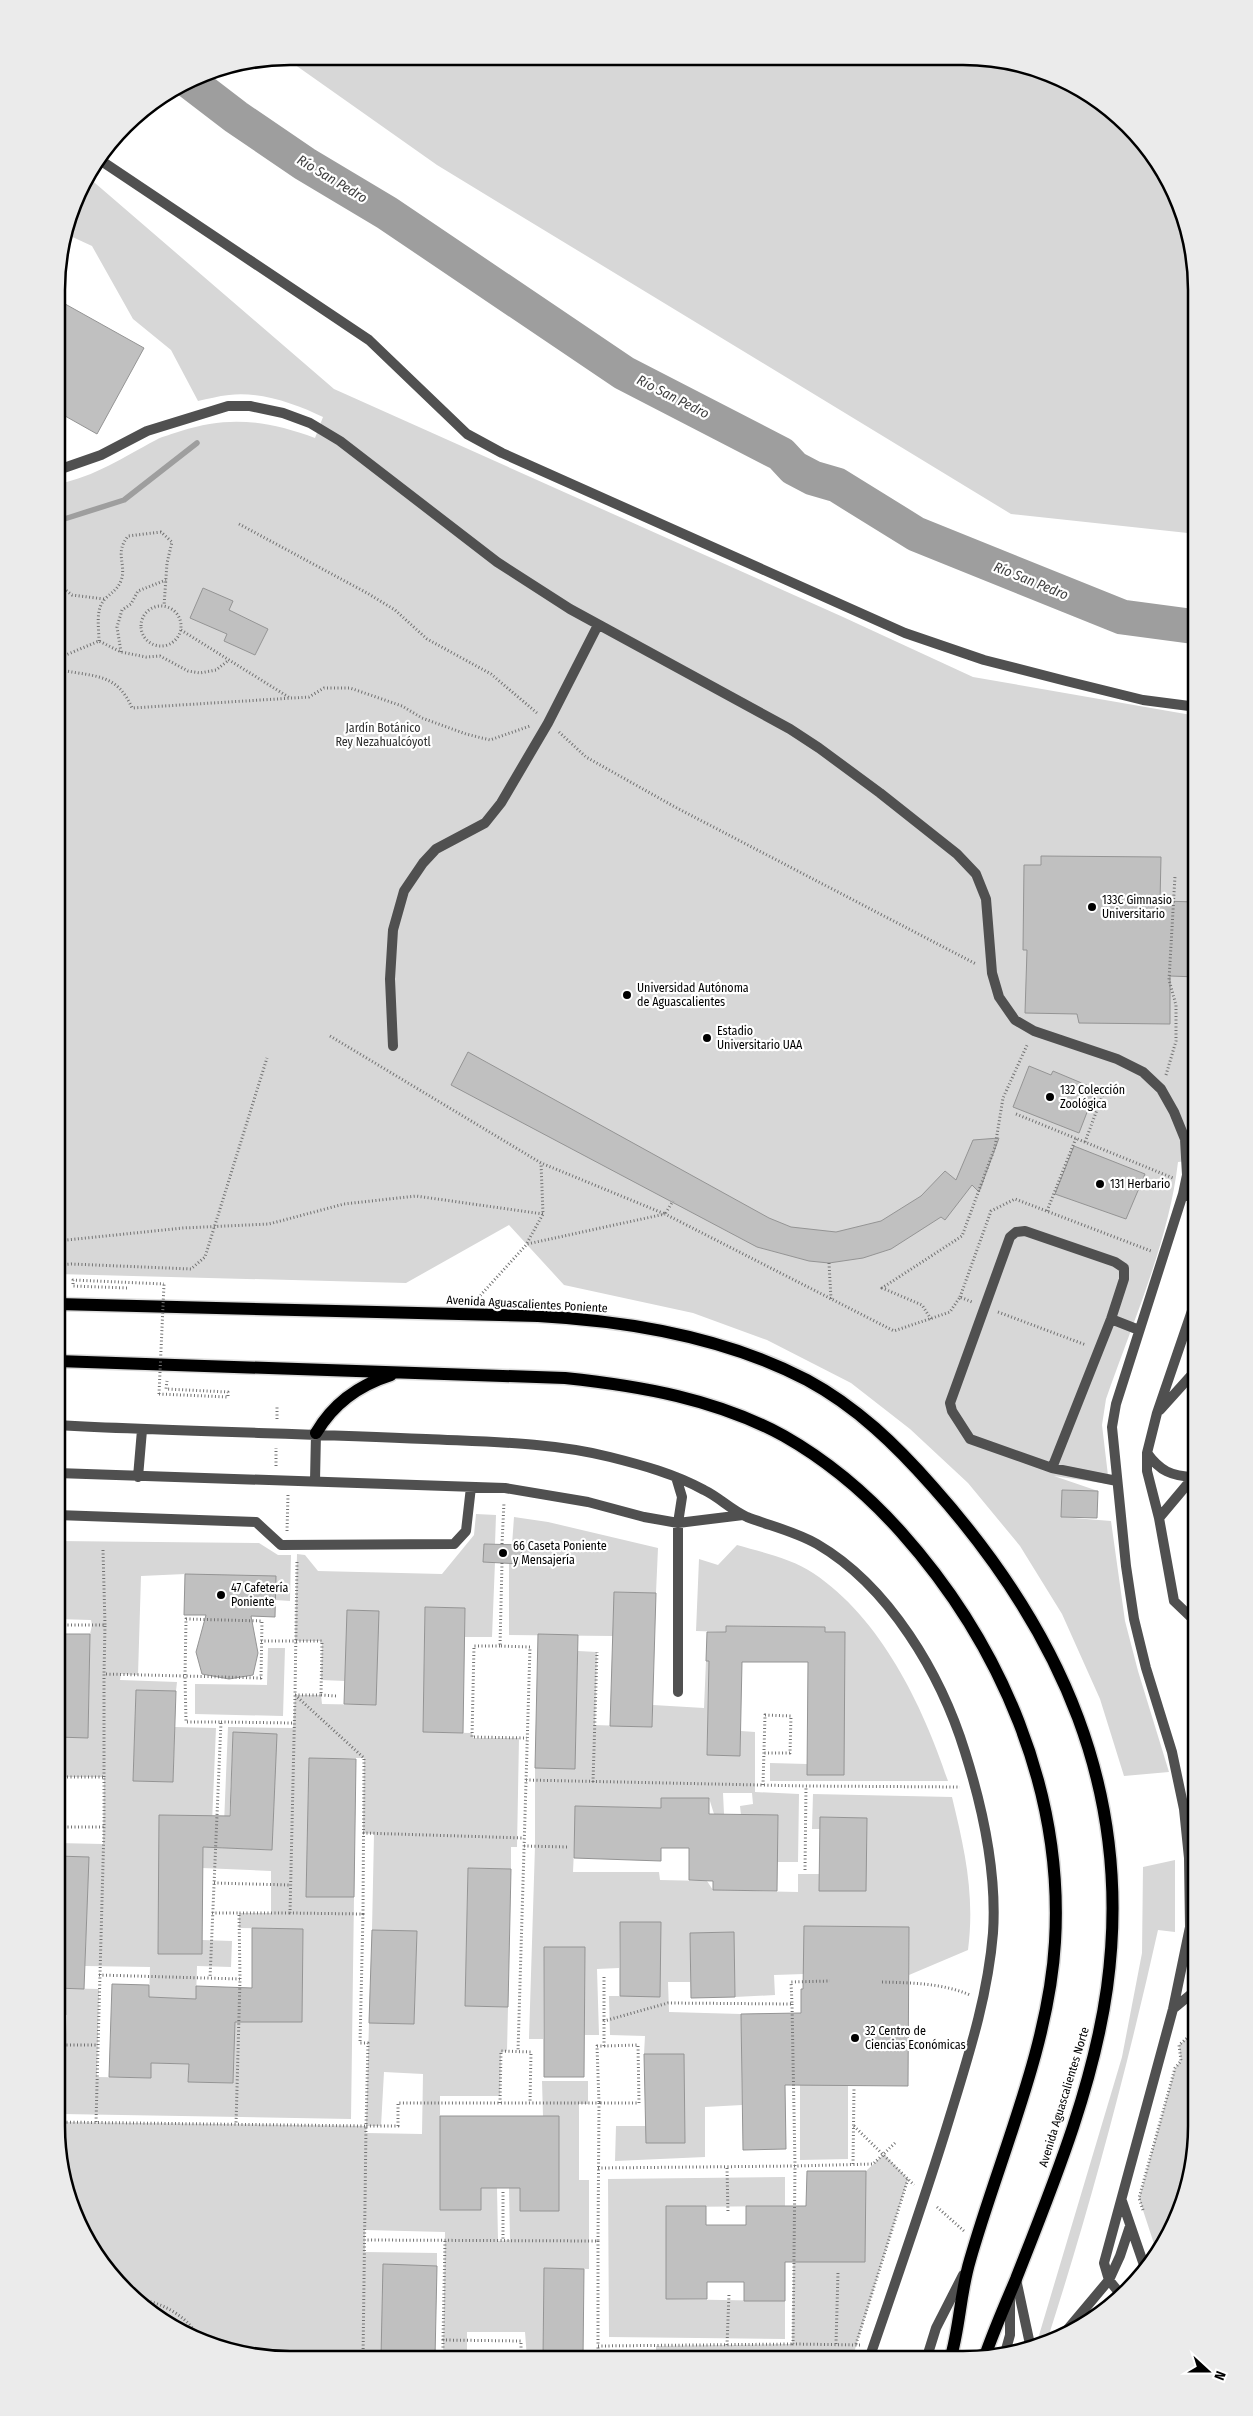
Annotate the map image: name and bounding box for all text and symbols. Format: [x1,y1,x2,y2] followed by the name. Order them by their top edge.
[294,151,370,207] water label: Río San Pedro
[634,372,712,422] water label: Río San Pedro
[991,558,1071,604] water label: Río San Pedro
[335,721,431,749] park label: Jardín Botánico Rey Nezahualcóyotl
[1102,893,1172,921] place label: 133C Gimnasio Universitario
[1086,901,1098,913] marker: 133C Gimnasio Universitario
[637,981,749,1009] place label: Universidad Autónoma de Aguascalientes
[621,989,633,1001] marker: Universidad Autónoma de Aguascalientes
[717,1024,803,1052] place label: Estadio Universitario UAA
[701,1032,713,1044] marker: Estadio Universitario UAA
[1060,1083,1125,1111] place label: 132 Colección Zoológica
[1044,1091,1056,1103] marker: 132 Colección Zoológica
[1110,1177,1170,1191] place label: 131 Herbario
[1094,1178,1106,1190] marker: 131 Herbario
[446,1293,608,1315] street label: Avenida Aguascalientes Poniente
[513,1539,607,1567] place label: 66 Caseta Poniente y Mensajería
[497,1547,509,1559] marker: 66 Caseta Poniente y Mensajería
[231,1581,288,1609] place label: 47 Cafetería Poniente
[215,1589,227,1601] marker: 47 Cafetería Poniente
[865,2024,966,2052] place label: 32 Centro de Ciencias Económicas
[1036,2025,1092,2169] street label: Avenida Aguascalientes Norte
[849,2032,861,2044] marker: 32 Centro de Ciencias Económicas
[1183,2346,1233,2396] north arrow
[1210,2369,1229,2382] text: N

